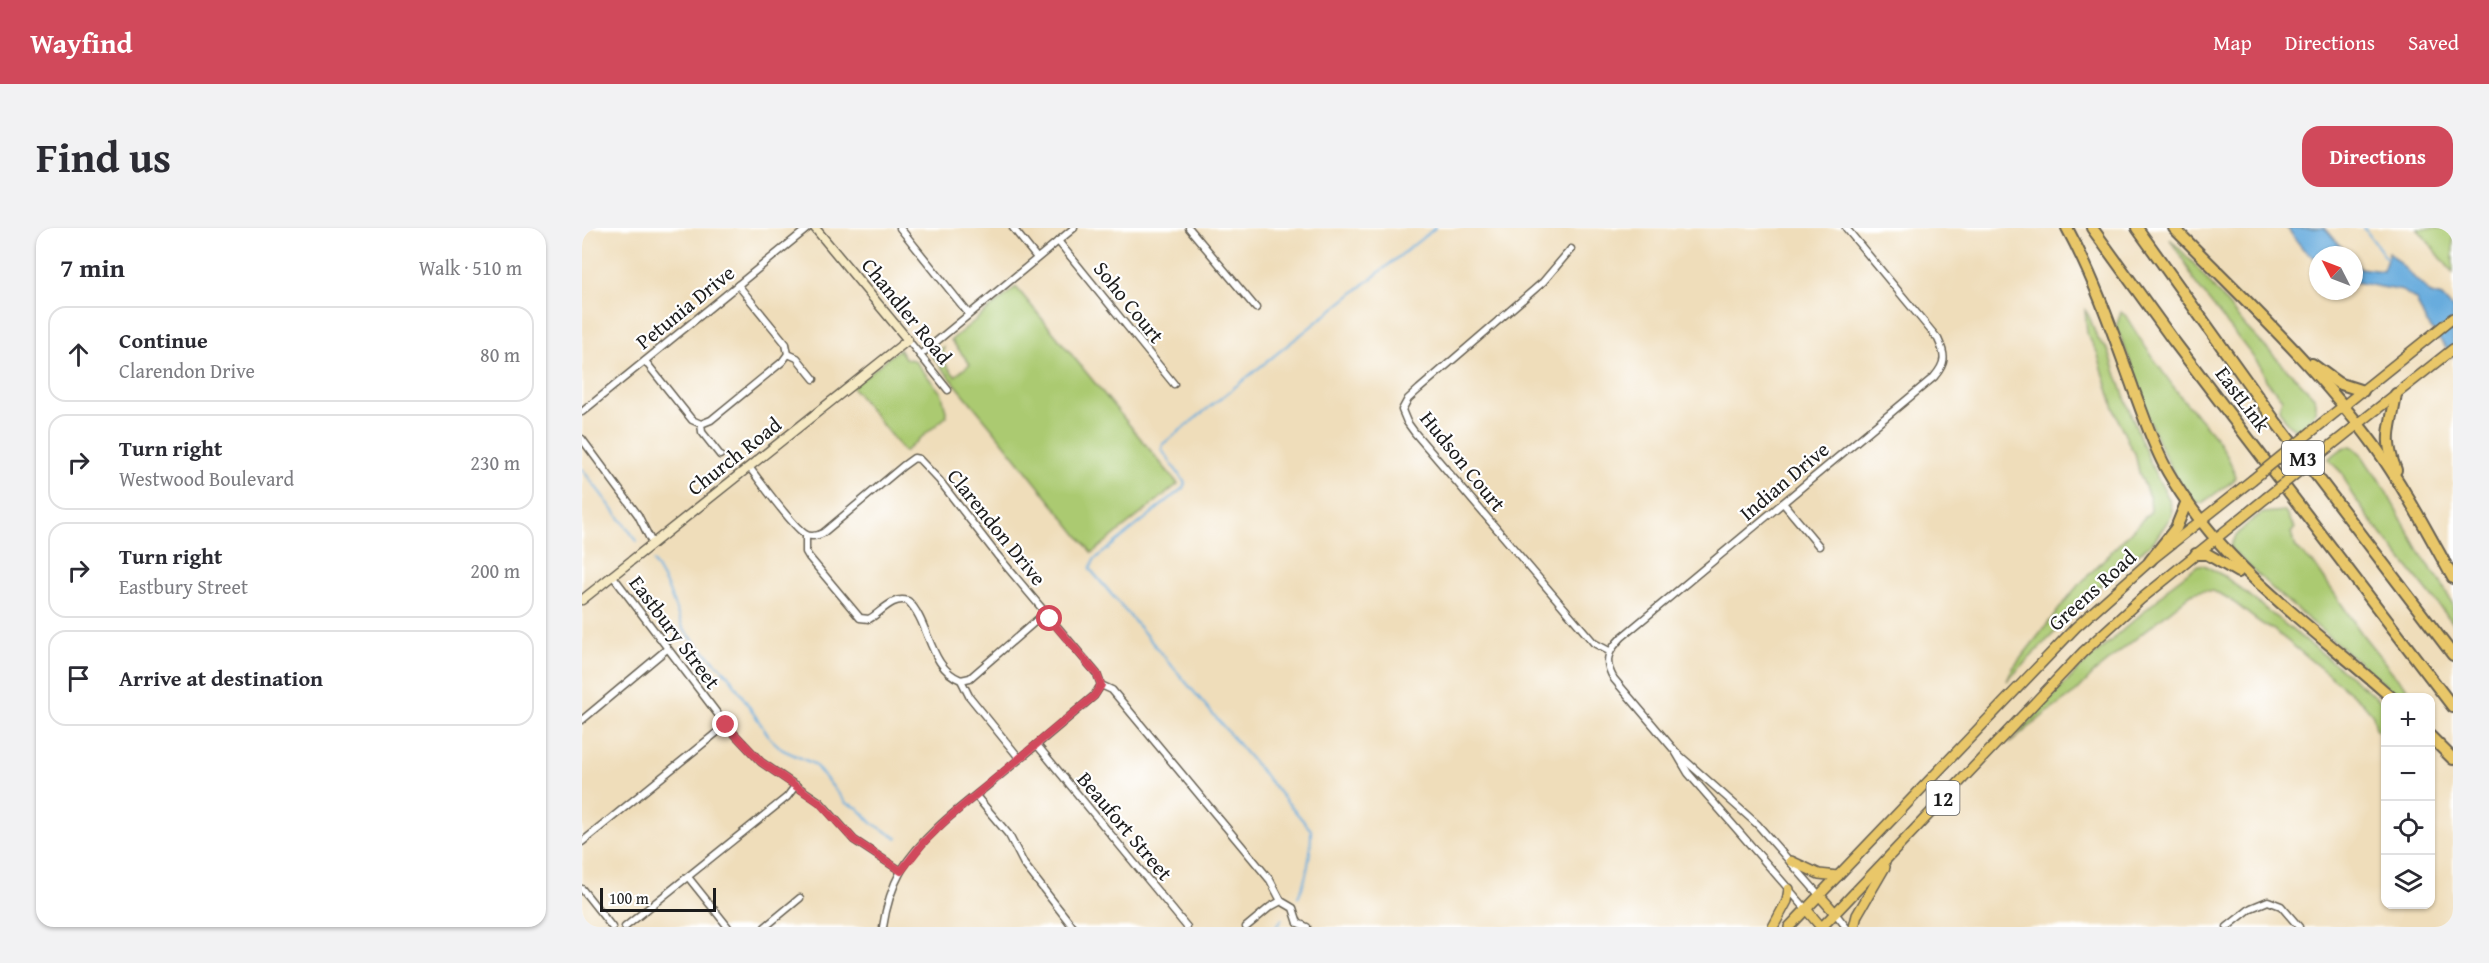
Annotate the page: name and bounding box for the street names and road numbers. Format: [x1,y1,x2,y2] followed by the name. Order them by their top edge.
[854,251,960,372] street label: Chandler Road
[1086,254,1172,350] street label: Soho Court
[629,257,741,357] street label: Petunia Drive
[2208,360,2278,438] street label: EastLink
[1413,404,1514,518] street label: Hudson Court
[680,409,788,503] street label: Church Road
[1732,434,1836,528] street label: Indian Drive
[2282,441,2324,475] road number: M3
[940,462,1054,592] street label: Clarendon Drive
[2041,541,2143,638] street label: Greens Road
[622,569,728,696] street label: Eastbury Street
[1070,765,1180,888] street label: Beaufort Street
[1926,781,1960,815] road number: 12

